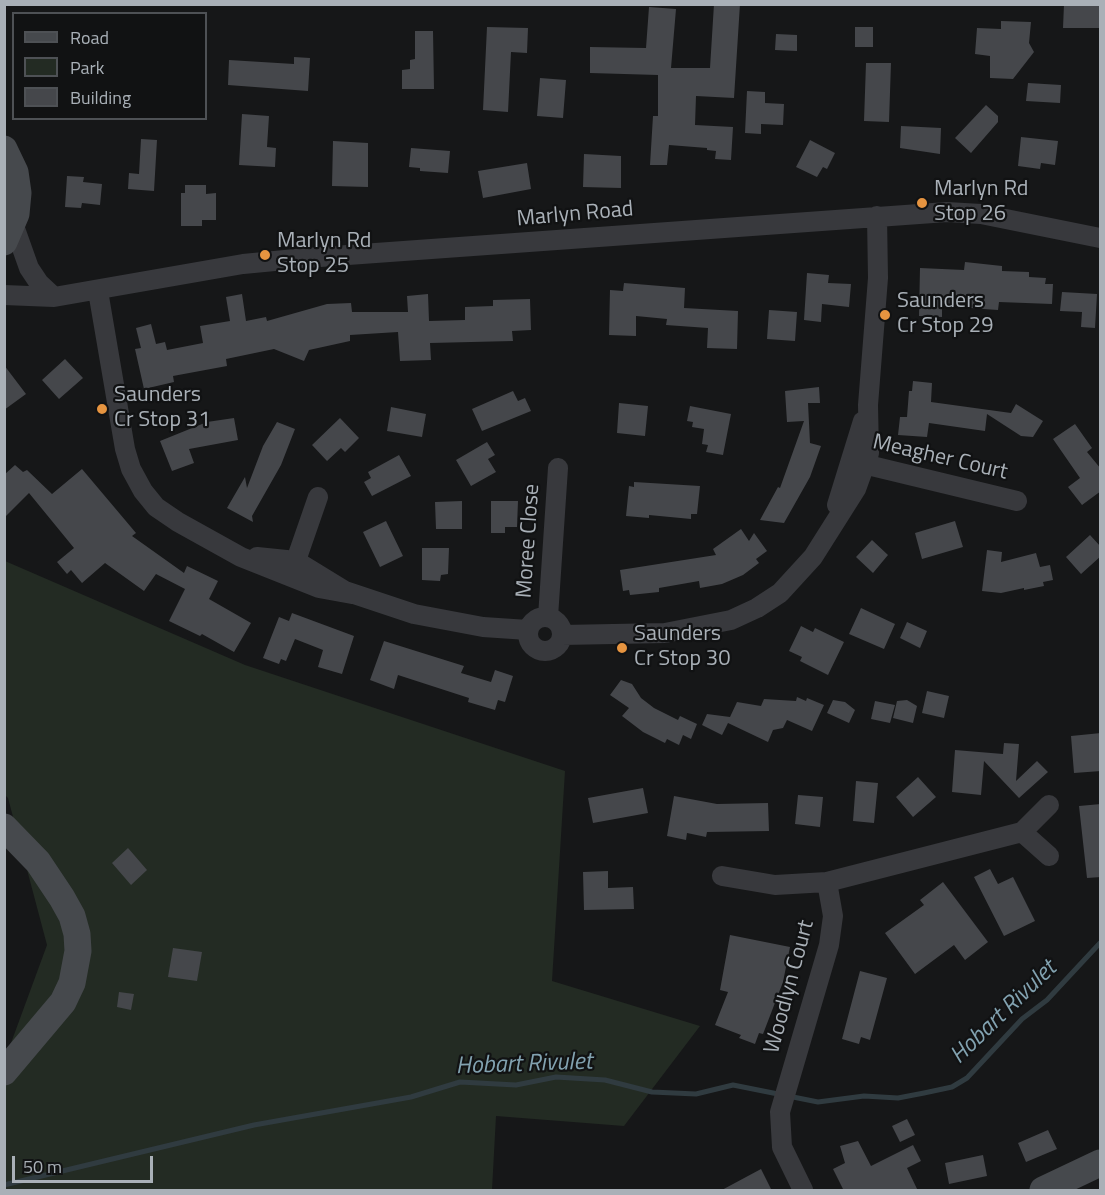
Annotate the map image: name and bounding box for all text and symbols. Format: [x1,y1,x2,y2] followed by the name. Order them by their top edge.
[12,12,207,120] legend
[70,24,109,51] text: Road
[70,54,104,81] text: Park
[70,84,131,111] text: Building
[934,177,1028,228] place label: Marlyn Rd Stop 26
[915,196,929,210] marker: Marlyn Rd Stop 26
[516,197,634,233] street label: Marlyn Road
[277,229,371,280] place label: Marlyn Rd Stop 25
[258,248,272,262] marker: Marlyn Rd Stop 25
[897,289,993,340] place label: Saunders Cr Stop 29
[878,308,892,322] marker: Saunders Cr Stop 29
[114,383,210,434] place label: Saunders Cr Stop 31
[95,402,109,416] marker: Saunders Cr Stop 31
[870,430,1010,486] street label: Meagher Court
[512,483,546,599] street label: Moree Close
[634,622,730,674] place label: Saunders Cr Stop 30
[615,641,629,655] marker: Saunders Cr Stop 30
[760,918,820,1056] street label: Woodlyn Court
[945,955,1063,1071] water label: Hobart Rivulet
[455,1048,593,1082] water label: Hobart Rivulet
[15,1144,156,1182] scale bar
[23,1153,62,1180] text: 50 m

